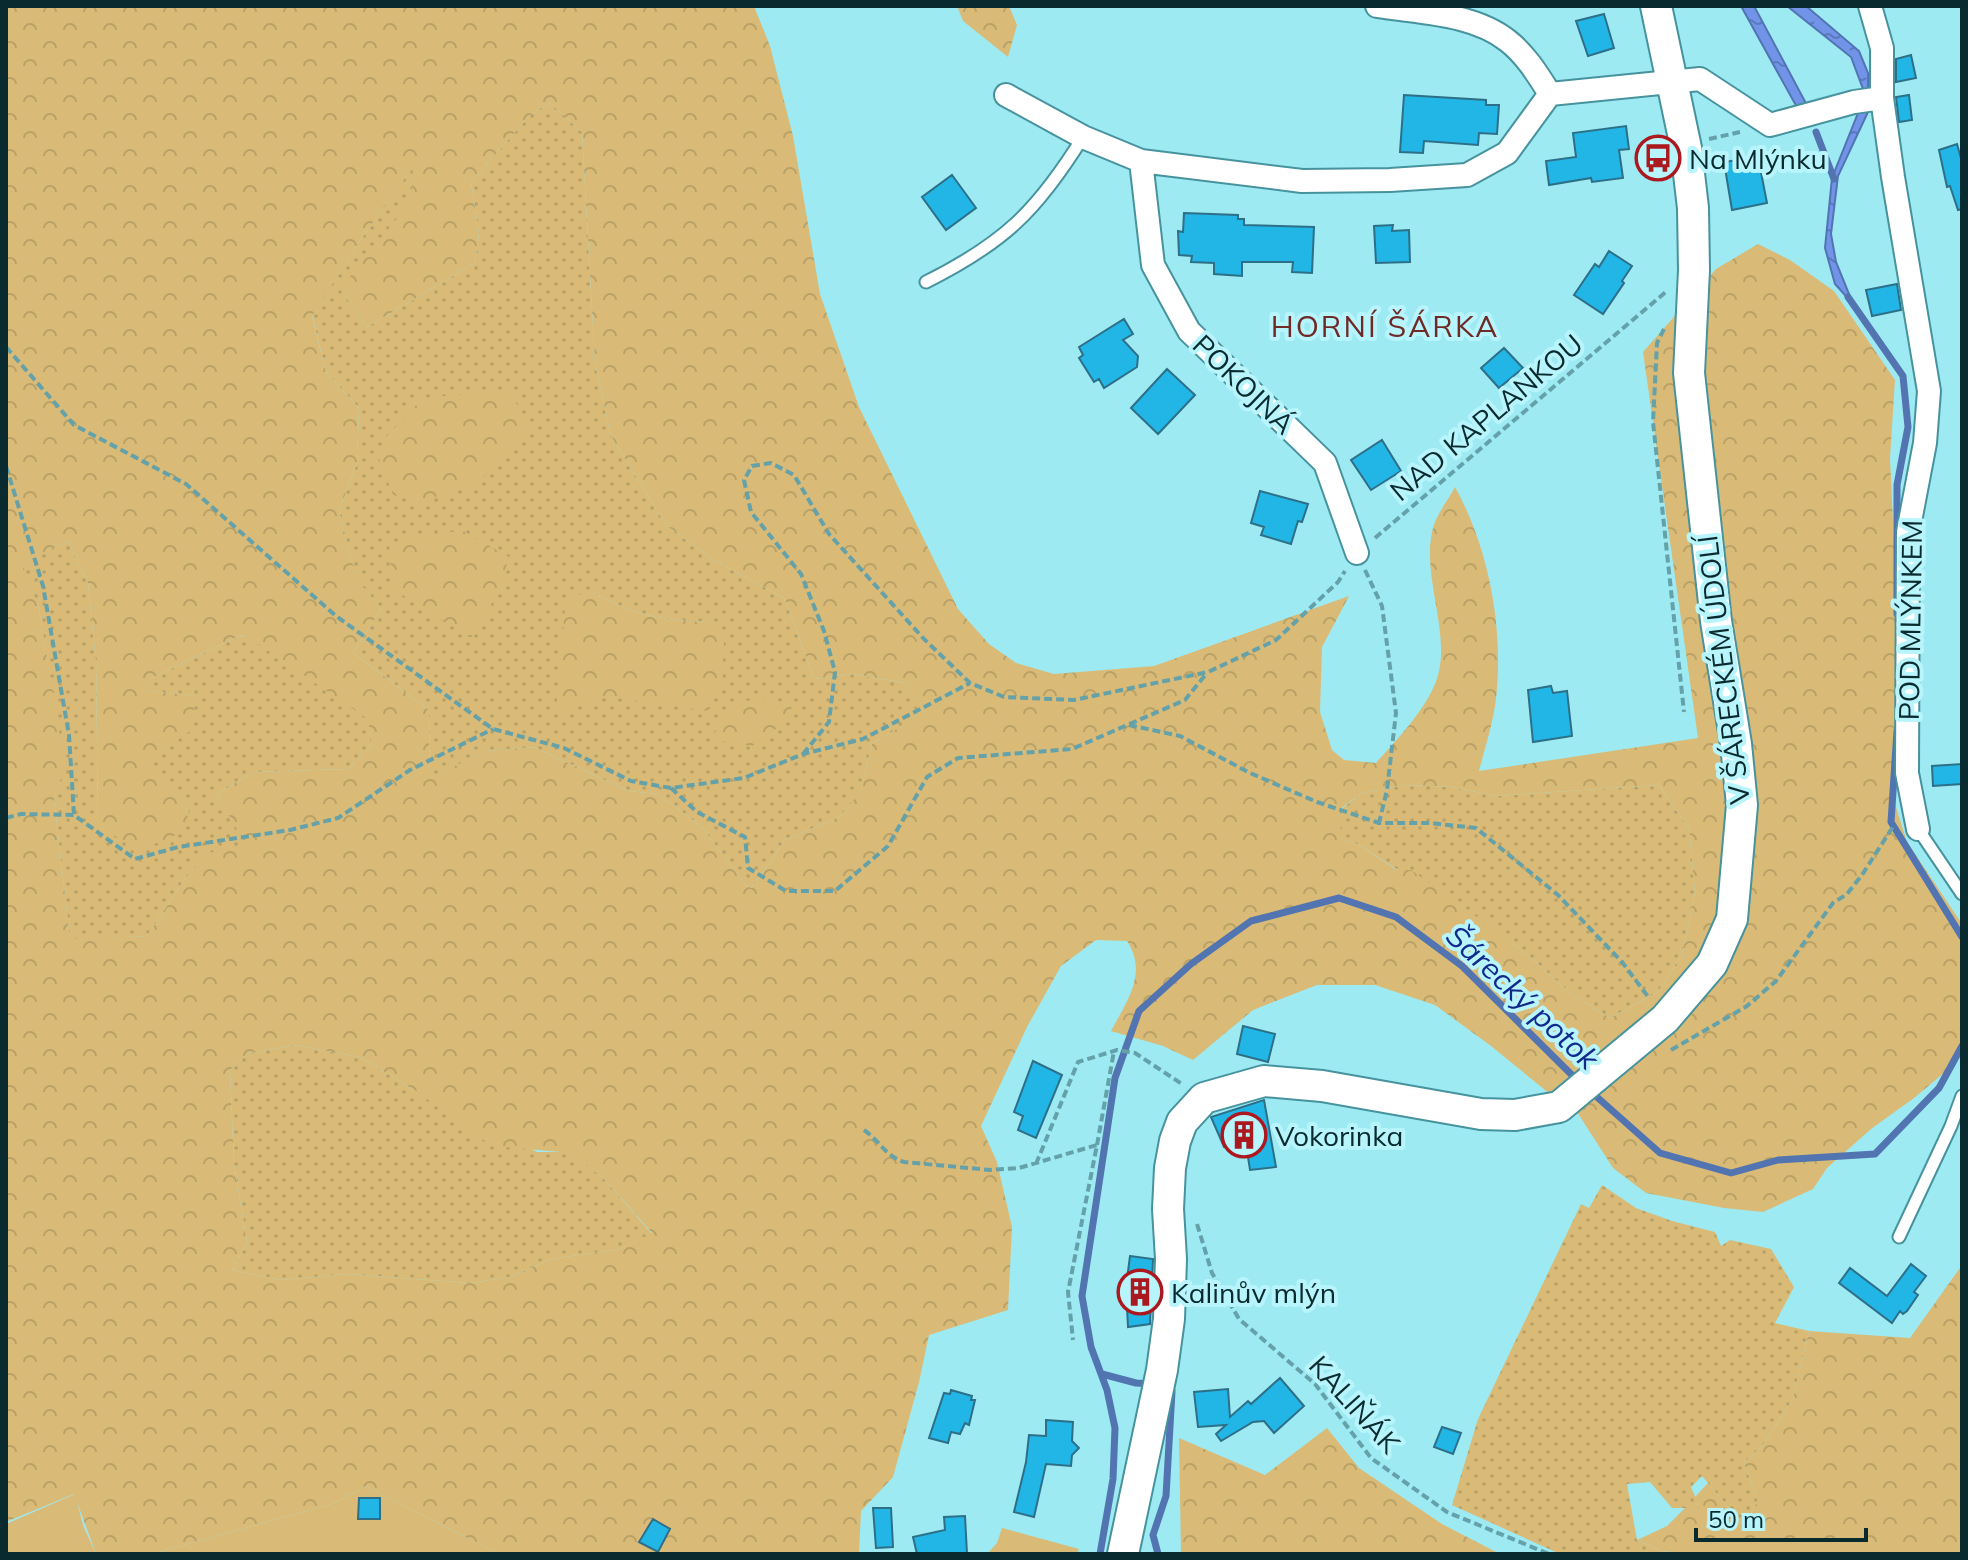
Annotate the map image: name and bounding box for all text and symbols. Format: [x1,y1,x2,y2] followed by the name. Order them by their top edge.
[1634,134,1682,182] bus stop icon: Na Mlýnku
[1689,141,1827,176] place label: Na Mlýnku
[1271,307,1499,345] district label: HORNÍ ŠÁRKA
[1383,326,1589,508] street label: NAD KAPLANKOU
[1186,327,1303,441] street label: POKOJNÁ
[1891,519,1929,721] street label: POD MLÝNKEM
[1689,532,1757,807] street label: V ŠÁRECKÉM ÚDOLÍ
[1439,917,1608,1079] water label: Šárecký potok
[1220,1111,1268,1159] building icon: Vokorinka
[1275,1118,1403,1153] place label: Vokorinka
[1116,1268,1164,1316] building icon: Kalinův mlýn
[1171,1275,1336,1310] place label: Kalinův mlýn
[1302,1348,1409,1461] street label: KALIŇÁK
[1696,1492,1866,1542] scale bar
[1708,1504,1764,1534] text: 50 m

